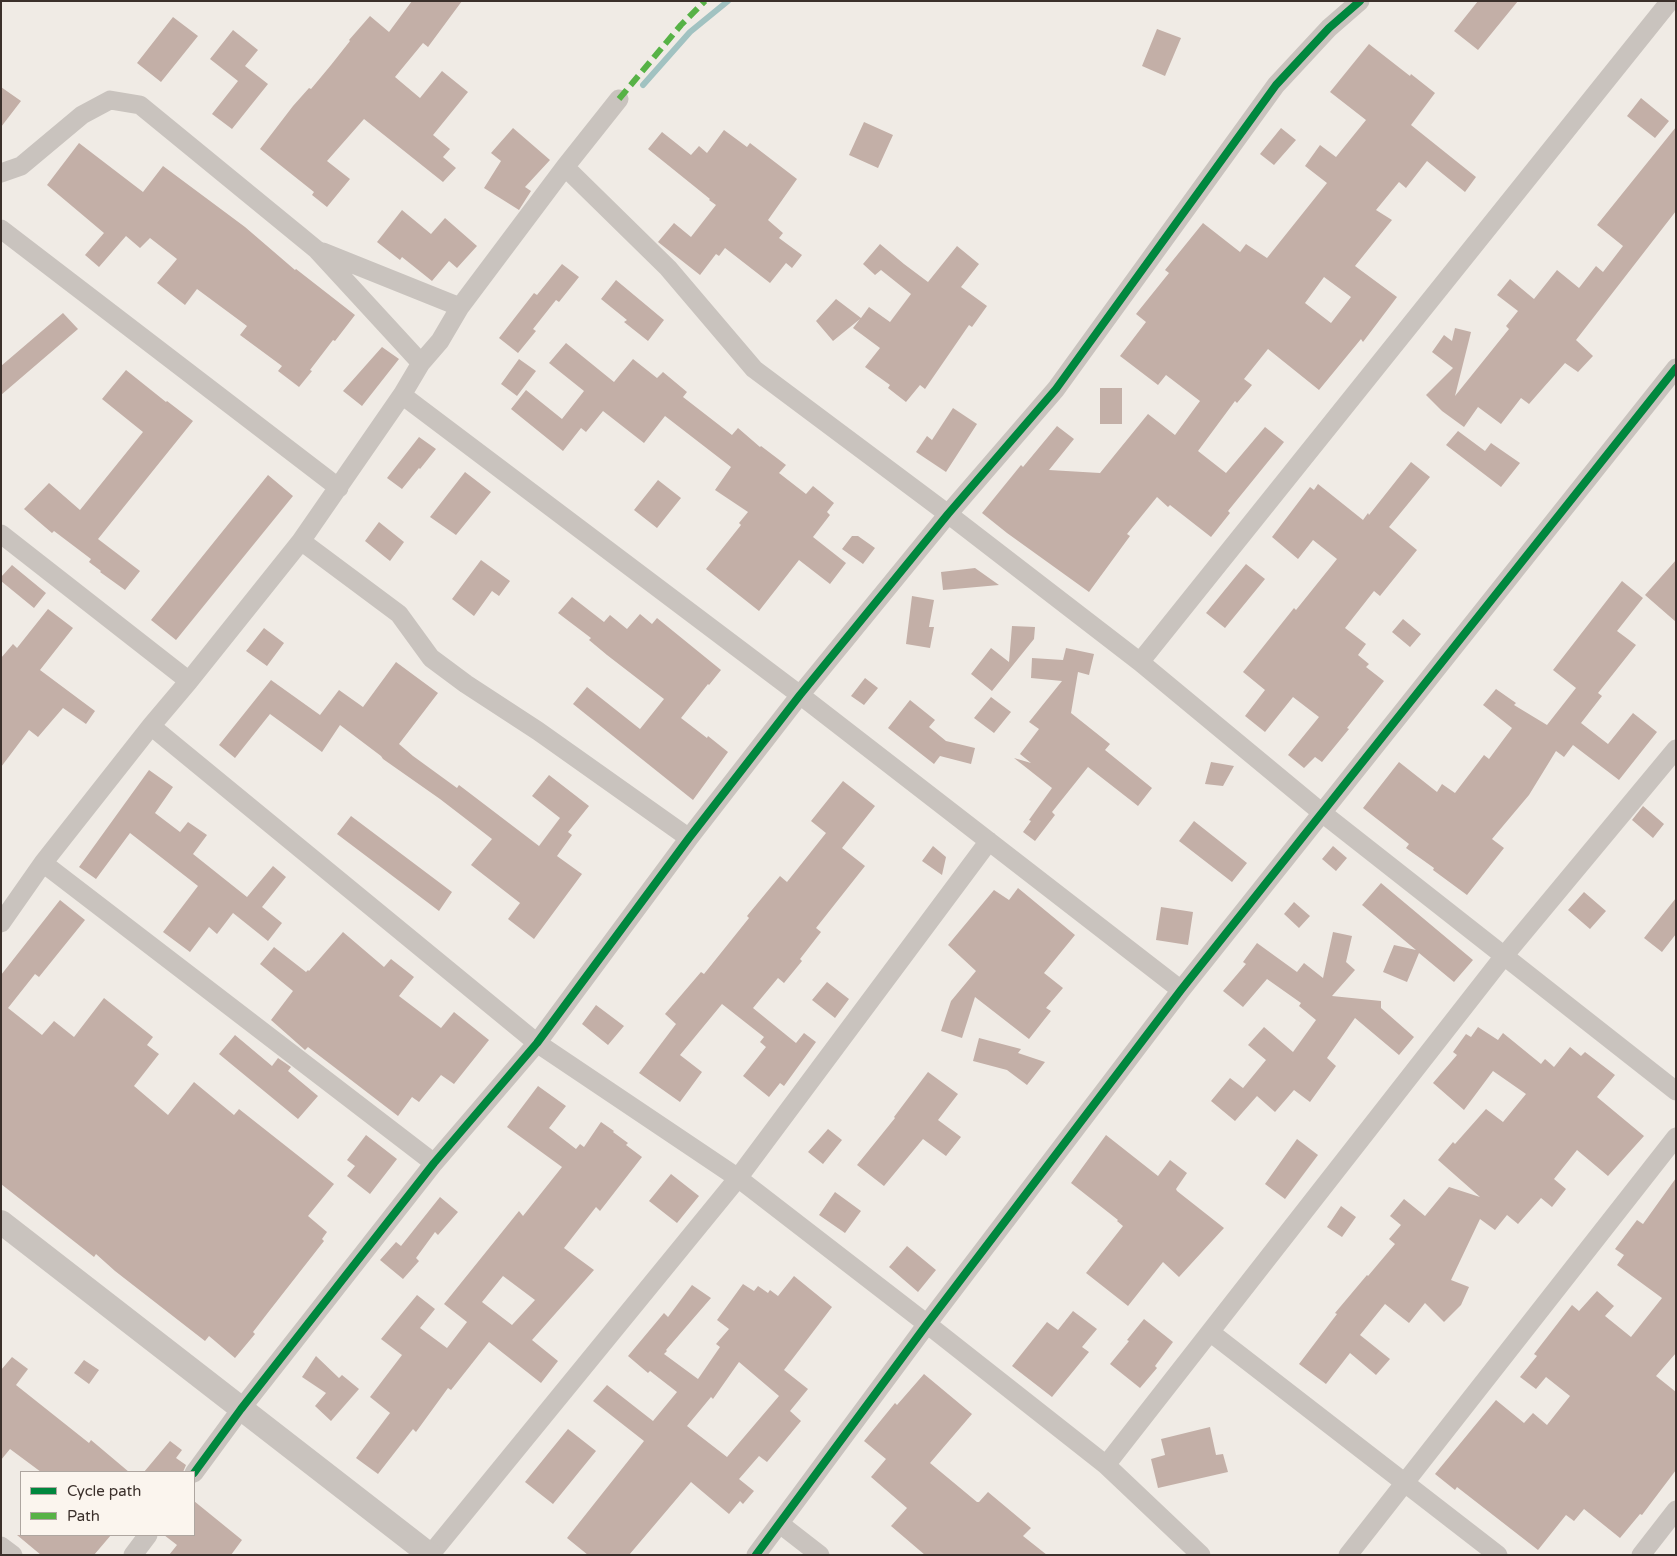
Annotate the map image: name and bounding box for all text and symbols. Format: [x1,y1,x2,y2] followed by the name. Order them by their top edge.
[20,1471,195,1536] legend
[67,1482,141,1500] text: Cycle path
[67,1507,100,1525] text: Path

